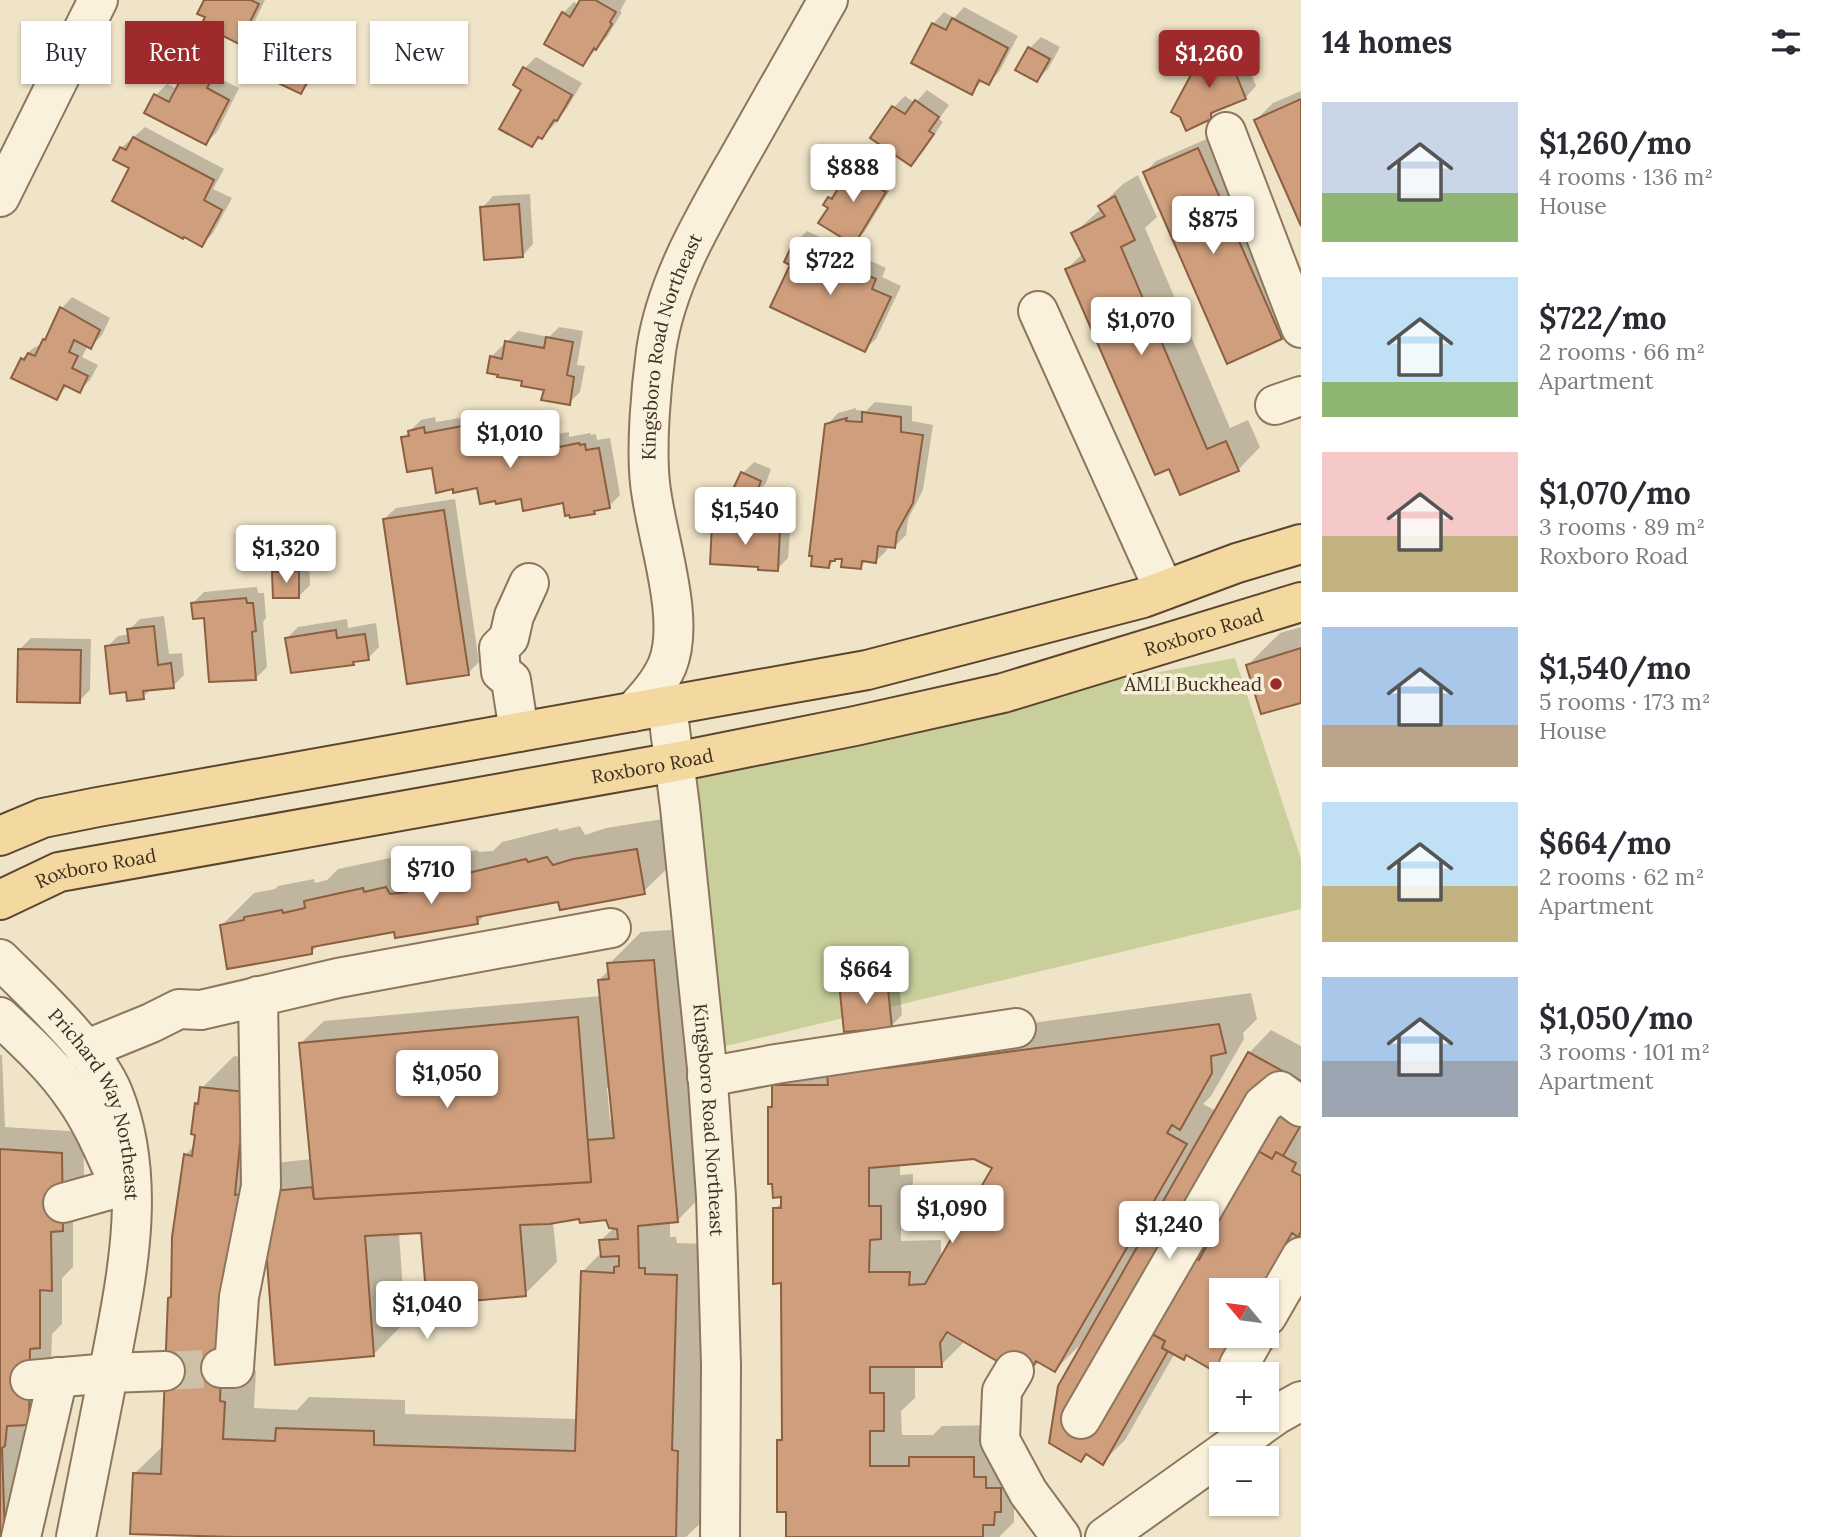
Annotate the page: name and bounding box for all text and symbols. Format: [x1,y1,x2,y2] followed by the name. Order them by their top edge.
[21,21,111,84] chip: Buy
[125,21,224,84] chip: Rent
[238,21,356,84] chip: Filters
[370,21,468,84] chip: New
[1322,23,1452,61] text: 14 homes
[1767,23,1805,61] icon: filters
[1152,31,1266,90] pin: $1,260
[1175,38,1243,67] text: $1,260
[1539,124,1691,162] text: $1,260/mo
[1378,130,1462,214] icon: home
[812,144,894,204] pin: $888
[827,152,880,181] text: $888
[1539,162,1713,191] text: 4 rooms · 136 m²
[1539,191,1607,220] text: House
[1172,196,1254,256] pin: $875
[1188,204,1238,233] text: $875
[637,228,707,460] street label: Kingsboro Road Northeast
[789,238,871,297] pin: $722
[806,245,854,274] text: $722
[1084,298,1198,357] pin: $1,070
[1539,299,1666,337] text: $722/mo
[1107,305,1175,334] text: $1,070
[1378,305,1462,389] icon: home
[1539,337,1705,366] text: 2 rooms · 66 m²
[1539,366,1654,395] text: Apartment
[453,410,567,470] pin: $1,010
[477,418,543,447] text: $1,010
[1539,474,1691,512] text: $1,070/mo
[1378,480,1462,564] icon: home
[688,488,802,547] pin: $1,540
[711,495,779,524] text: $1,540
[1539,512,1705,541] text: 3 rooms · 89 m²
[229,526,343,585] pin: $1,320
[252,533,320,562] text: $1,320
[1539,541,1688,570] text: Roxboro Road
[1141,602,1266,661] street label: Roxboro Road
[1539,649,1691,687] text: $1,540/mo
[1378,655,1462,739] icon: home
[1123,672,1262,696] place label: AMLI Buckhead
[1268,676,1284,692] marker: AMLI Buckhead
[1539,687,1711,716] text: 5 rooms · 173 m²
[1539,716,1607,745] text: House
[589,743,715,789] street label: Roxboro Road
[1539,824,1671,862] text: $664/mo
[1378,830,1462,914] icon: home
[31,843,158,894] street label: Roxboro Road
[390,846,472,906] pin: $710
[407,854,455,883] text: $710
[1539,862,1704,891] text: 2 rooms · 62 m²
[1539,891,1654,920] text: Apartment
[825,946,907,1006] pin: $664
[840,954,892,983] text: $664
[1539,999,1693,1037] text: $1,050/mo
[688,1002,729,1237] street label: Kingsboro Road Northeast
[43,1003,144,1201] street label: Prichard Way Northeast
[1378,1005,1462,1089] icon: home
[1539,1037,1710,1066] text: 3 rooms · 101 m²
[390,1050,504,1110] pin: $1,050
[412,1058,482,1087] text: $1,050
[1539,1066,1654,1095] text: Apartment
[895,1186,1009,1245] pin: $1,090
[917,1193,987,1222] text: $1,090
[1112,1202,1226,1261] pin: $1,240
[1135,1209,1203,1238] text: $1,240
[1209,1278,1279,1348] north arrow
[1209,1278,1279,1516] map controls
[370,1282,484,1341] pin: $1,040
[392,1289,462,1318] text: $1,040
[1209,1362,1279,1432] button: +
[1209,1446,1279,1516] button: −

